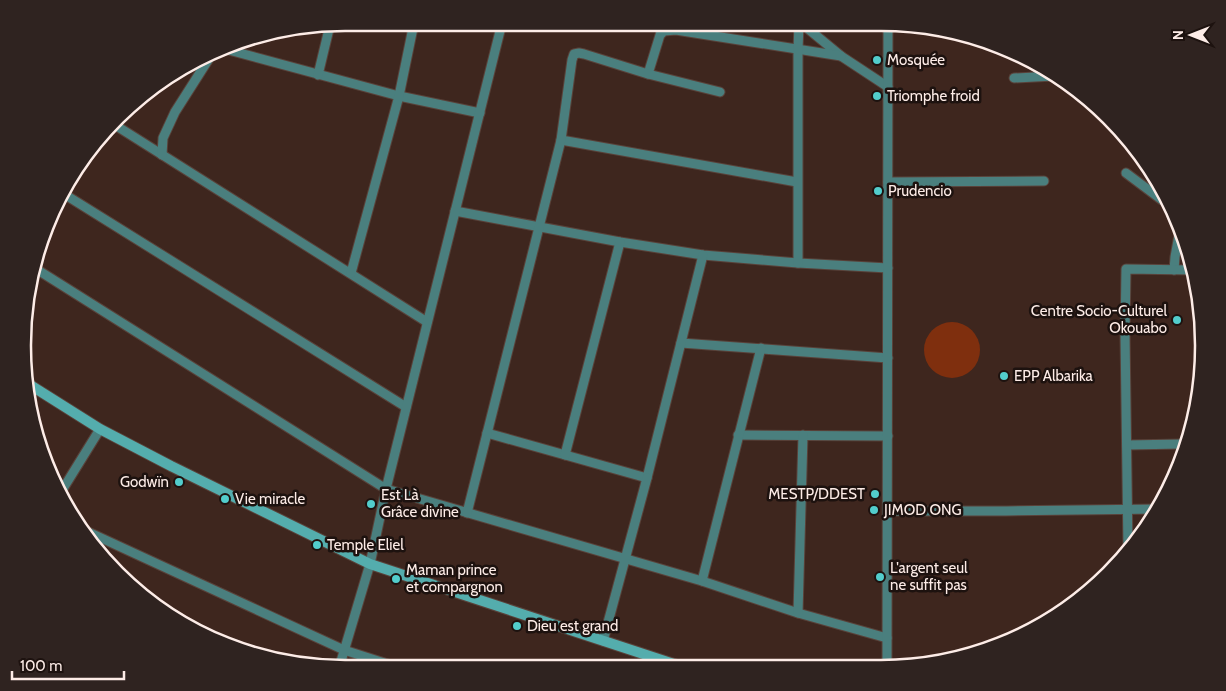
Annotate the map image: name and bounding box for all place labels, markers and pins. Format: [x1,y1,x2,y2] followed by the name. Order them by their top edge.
[887,51,945,69] place label: Mosquée
[871,54,883,66] marker: Mosquée
[887,87,980,105] place label: Triomphe froid
[871,90,883,102] marker: Triomphe froid
[888,182,952,200] place label: Prudencio
[872,185,884,197] marker: Prudencio
[1031,302,1167,337] place label: Centre Socio-Culturel Okouabo
[1171,314,1183,326] marker: Centre Socio-Culturel Okouabo
[1014,367,1094,385] place label: EPP Albarika
[998,370,1010,382] marker: EPP Albarika
[120,473,169,491] place label: Godwïn
[173,476,185,488] marker: Godwïn
[768,485,865,503] place label: MESTP/DDEST
[381,486,459,521] place label: Est Là Grâce divine
[869,488,881,500] marker: MESTP/DDEST
[235,490,305,508] place label: Vie miracle
[219,493,231,505] marker: Vie miracle
[365,498,377,510] marker: Est Là Grâce divine
[883,501,962,519] place label: JIMOD ONG
[868,504,880,516] marker: JIMOD ONG
[327,536,404,554] place label: Temple Eliel
[311,539,323,551] marker: Temple Eliel
[890,559,968,594] place label: L'argent seul ne suffit pas
[406,561,503,596] place label: Maman prince et compargnon
[874,571,886,583] marker: L'argent seul ne suffit pas
[390,573,402,585] marker: Maman prince et compargnon
[527,617,618,635] place label: Dieu est grand
[511,620,523,632] marker: Dieu est grand

